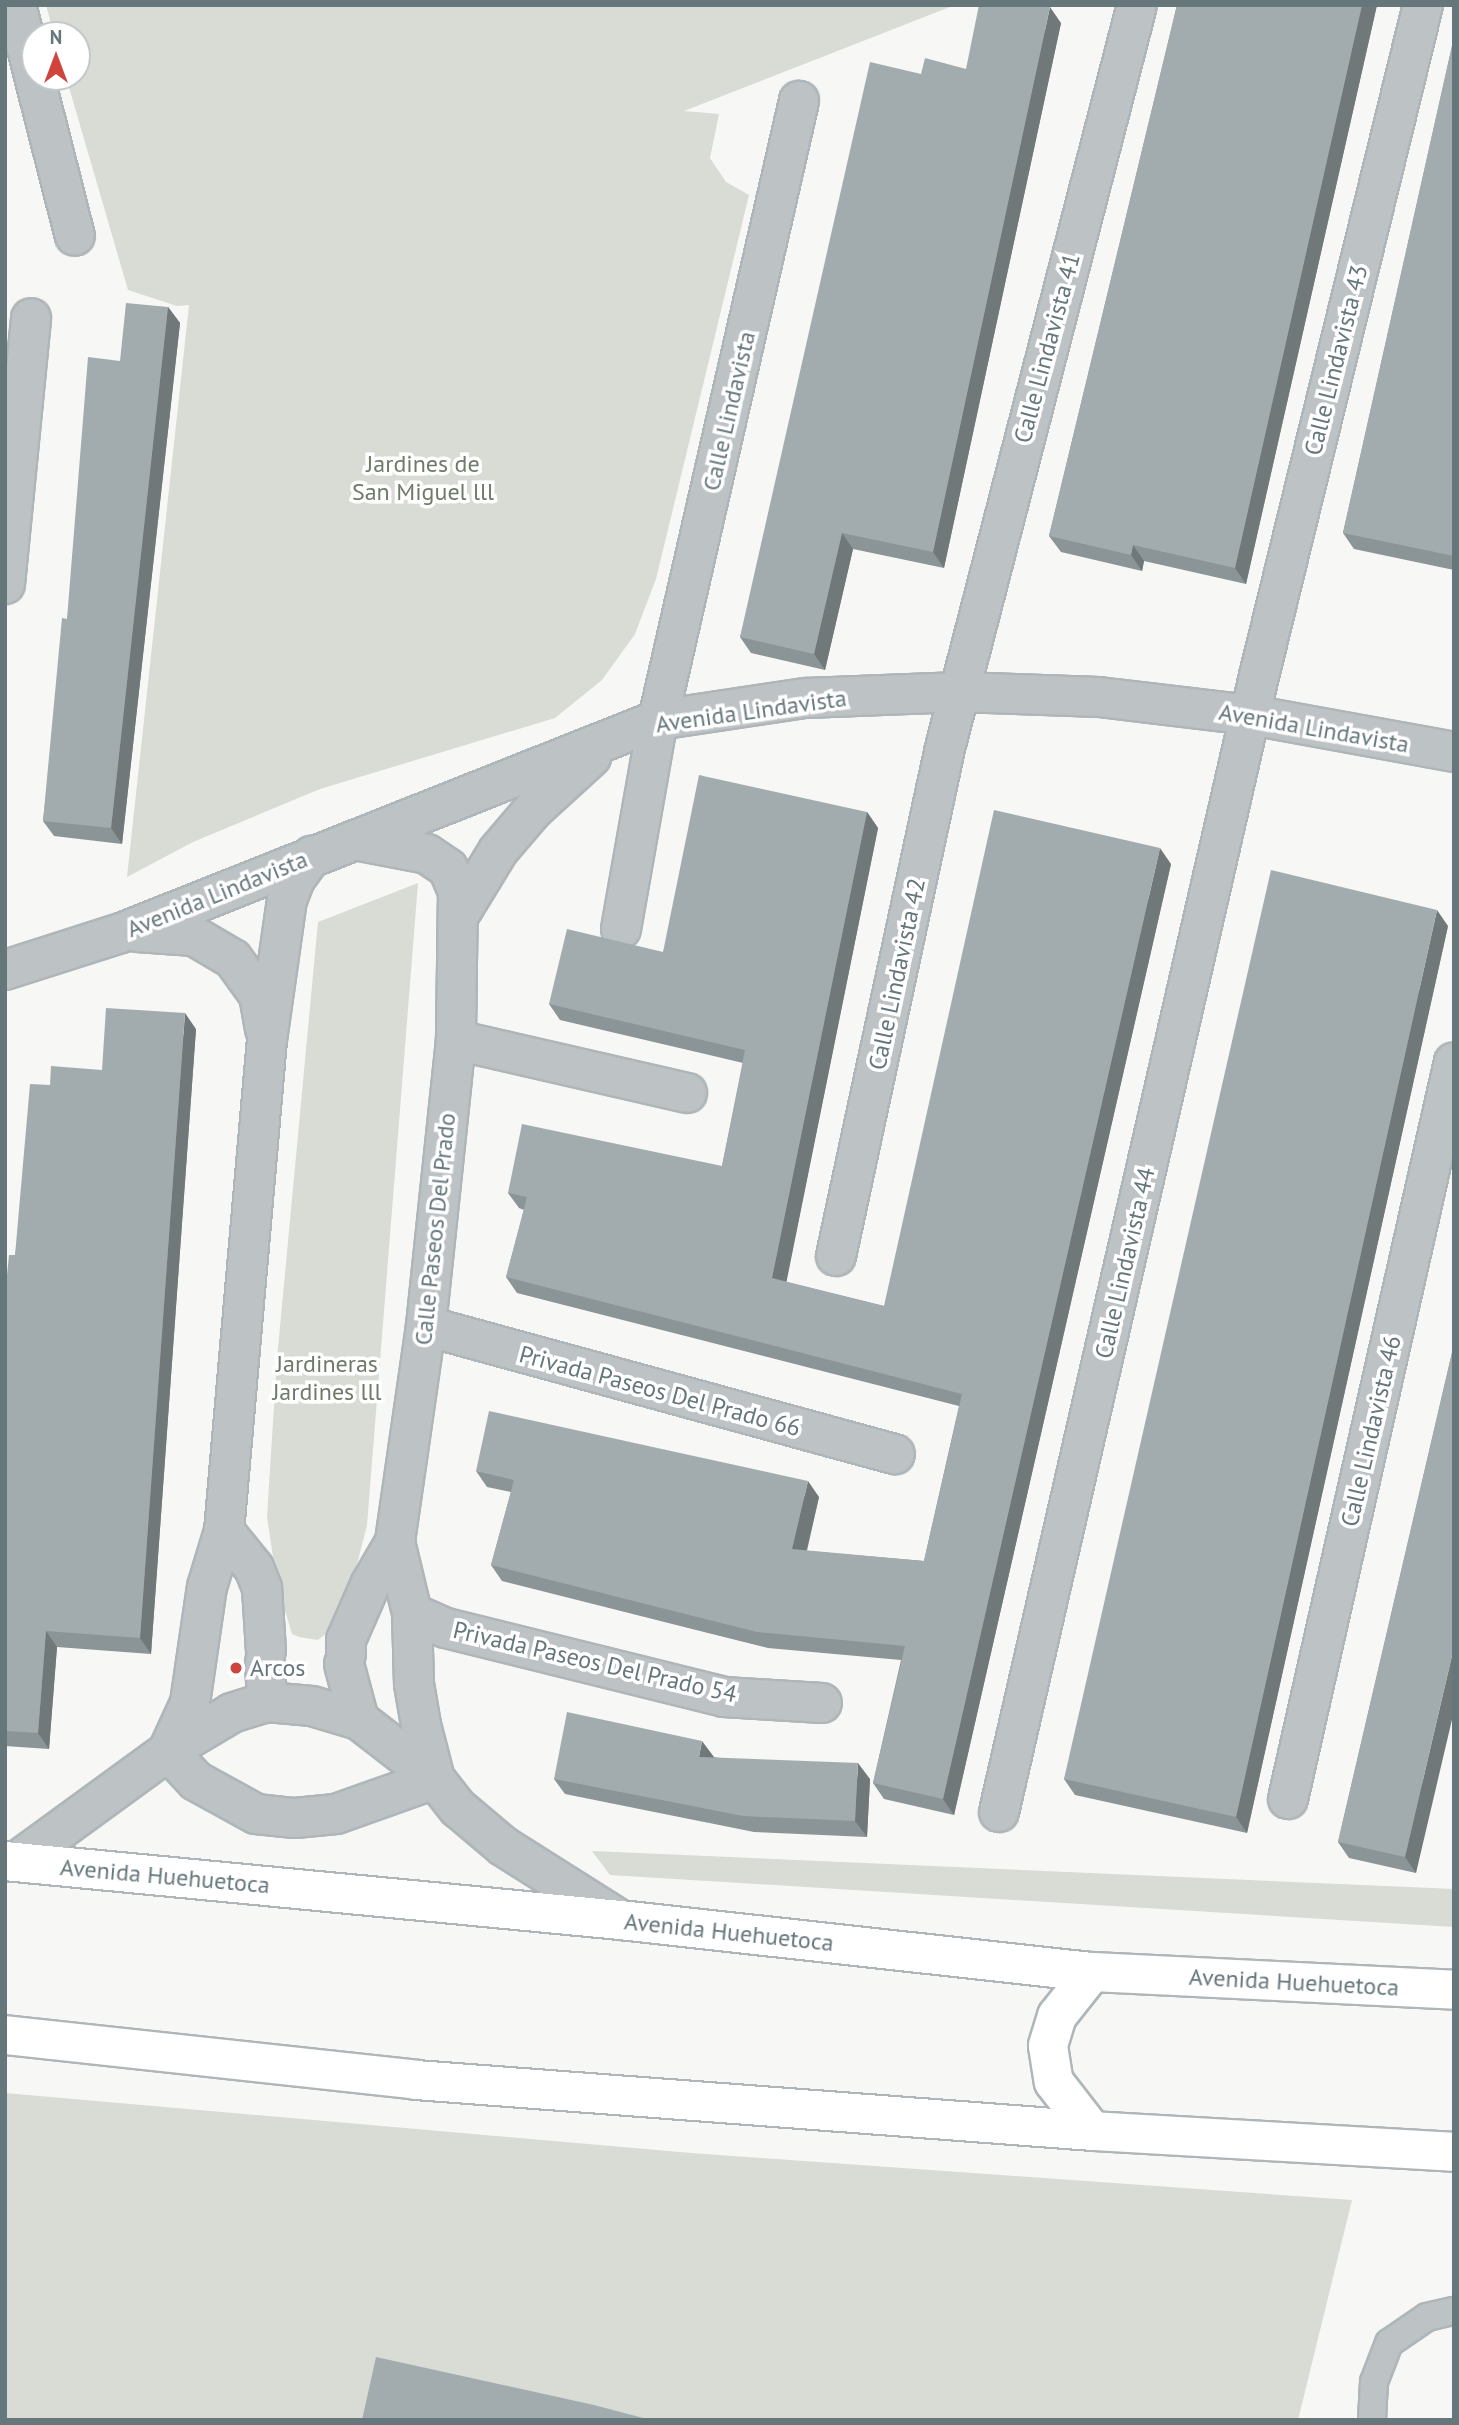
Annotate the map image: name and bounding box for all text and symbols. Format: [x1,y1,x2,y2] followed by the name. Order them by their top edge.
[21,21,91,91] north arrow
[50,25,62,49] text: N
[1008,250,1086,446] street label: Calle Lindavista 41
[1298,262,1374,458] street label: Calle Lindavista 43
[697,328,761,494] street label: Calle Lindavista
[352,450,494,506] park label: Jardines de San Miguel lll
[654,683,848,739] street label: Avenida Lindavista
[1217,697,1411,759] street label: Avenida Lindavista
[122,845,312,943] street label: Avenida Lindavista
[863,875,931,1073] street label: Calle Lindavista 42
[408,1111,462,1347] street label: Calle Paseos Del Prado
[1089,1165,1161,1361] street label: Calle Lindavista 44
[1335,1333,1407,1529] street label: Calle Lindavista 46
[516,1340,804,1442] street label: Privada Paseos Del Prado 66
[272,1350,382,1406] park label: Jardineras Jardines lll
[450,1615,740,1709] street label: Privada Paseos Del Prado 54
[250,1654,305,1682] place label: Arcos
[228,1660,244,1676] marker: Arcos
[59,1852,271,1900] street label: Avenida Huehuetoca
[623,1907,835,1957] street label: Avenida Huehuetoca
[1188,1962,1400,2002] street label: Avenida Huehuetoca

